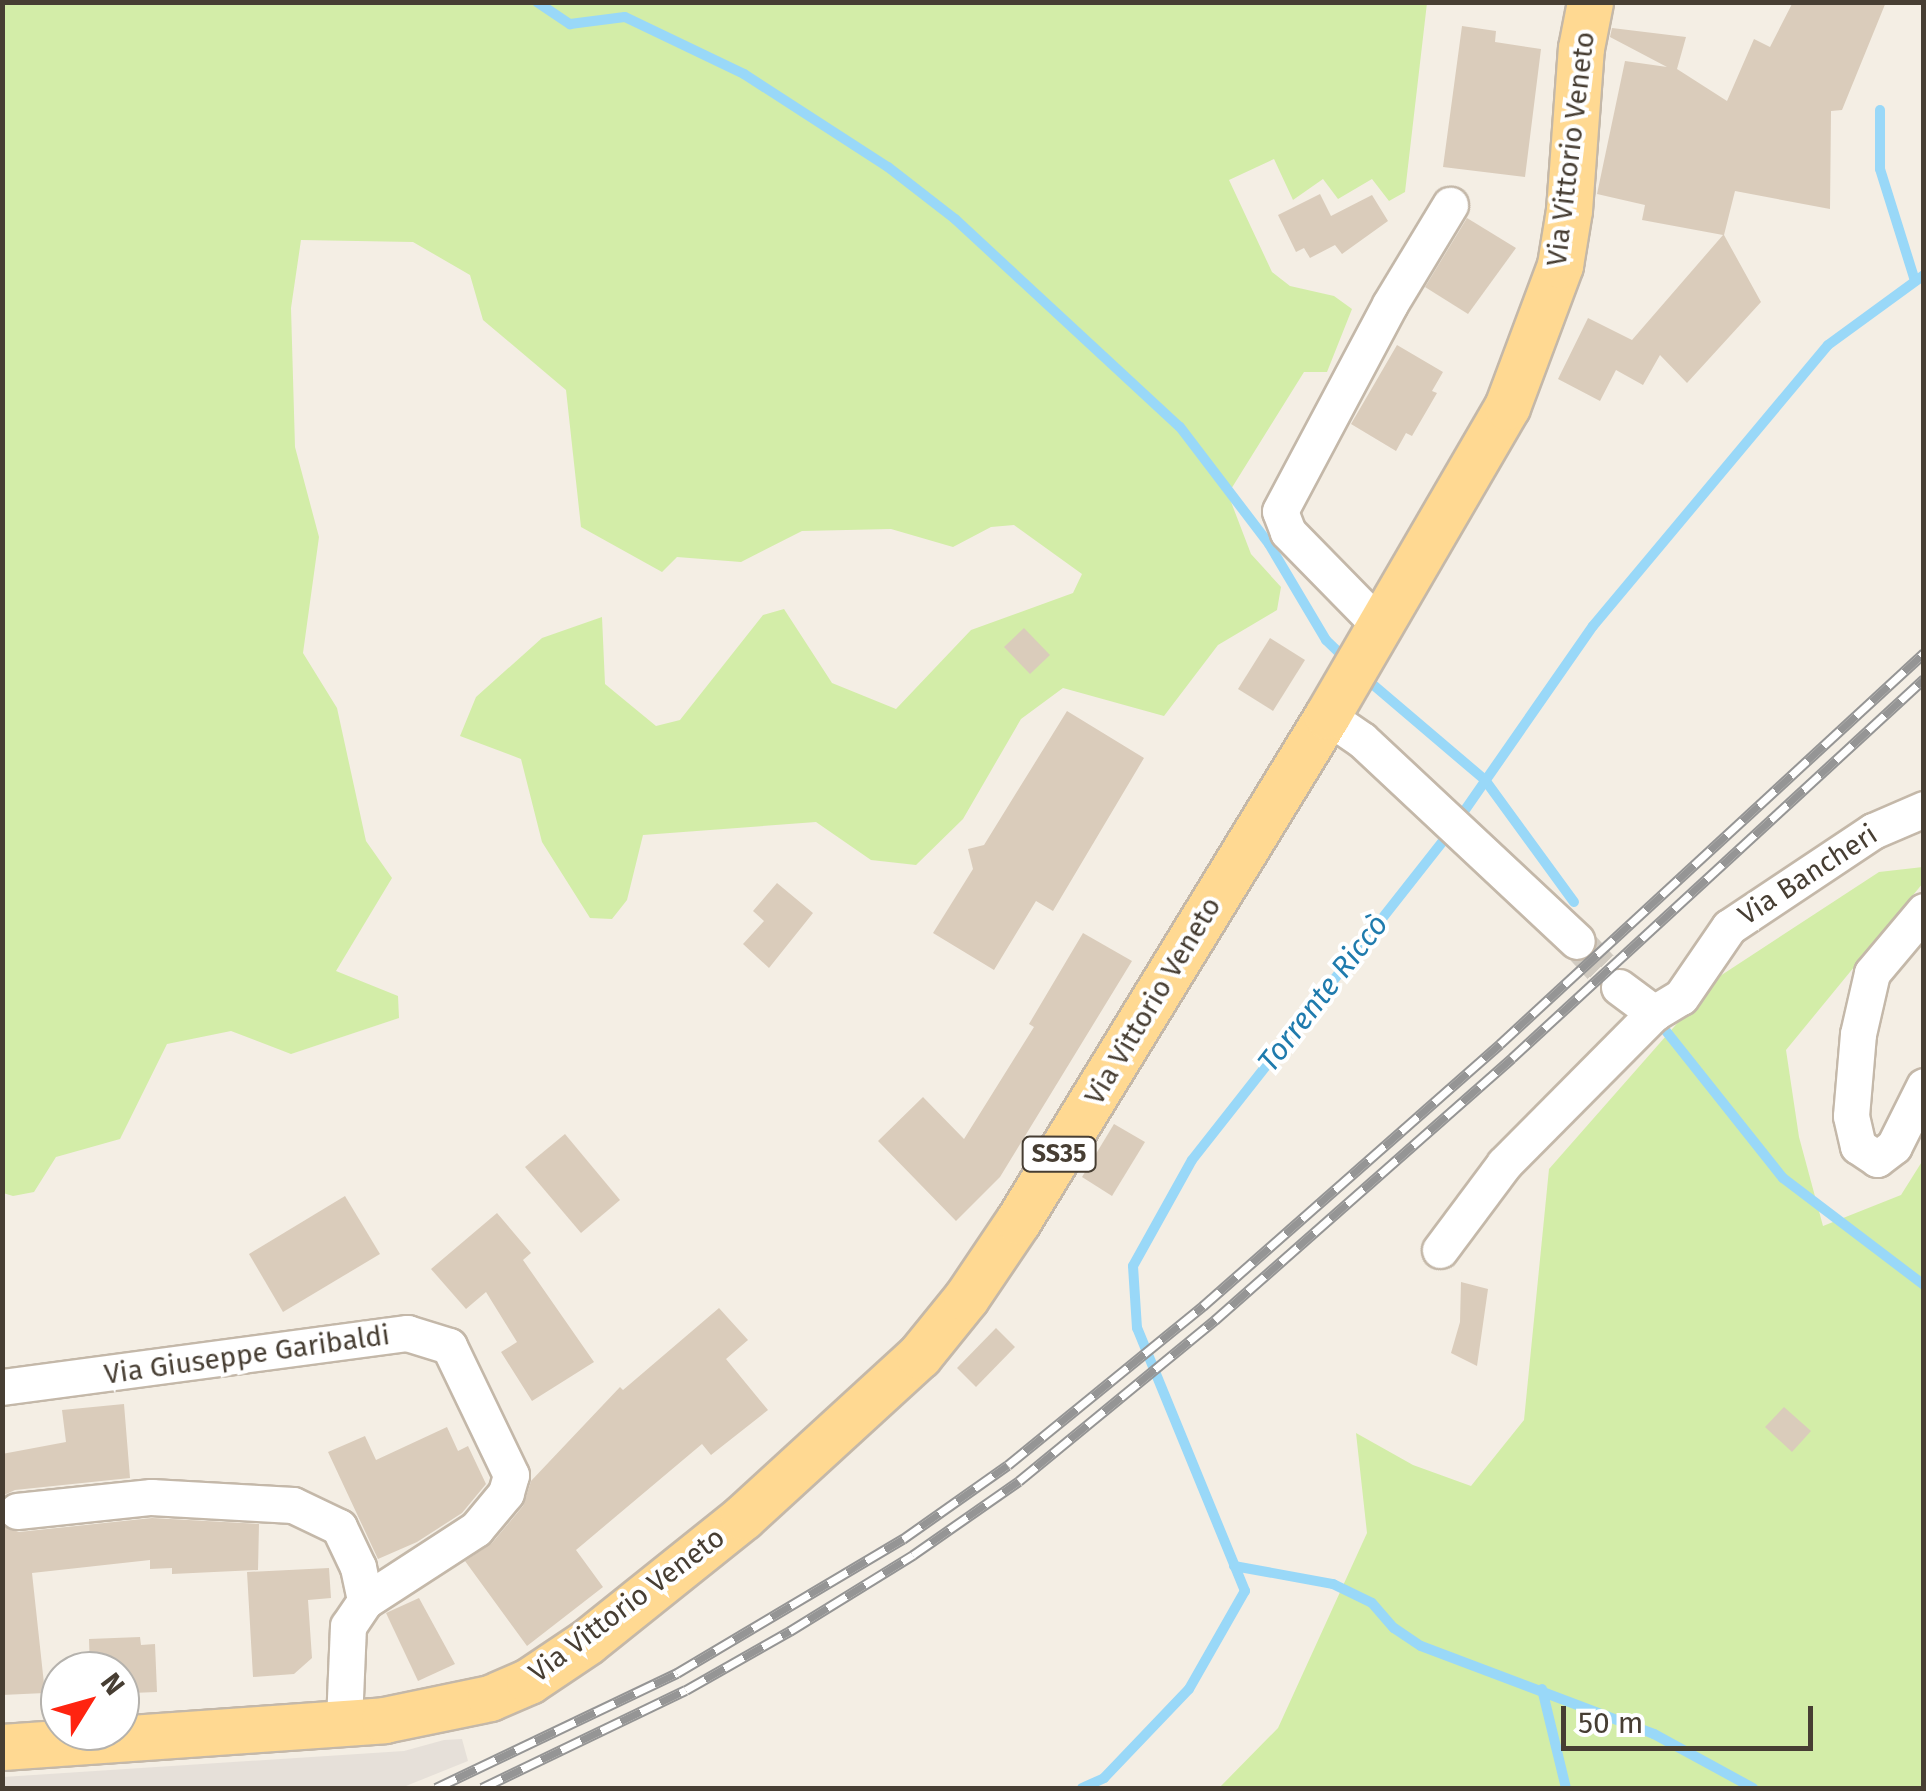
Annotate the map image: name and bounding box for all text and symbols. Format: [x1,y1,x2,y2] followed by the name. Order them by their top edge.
[1540,30,1602,268] street label: Via Vittorio Veneto
[1732,818,1884,932] street label: Via Bancheri
[1078,891,1228,1111] street label: Via Vittorio Veneto
[1250,907,1396,1079] water label: Torrente Riccò
[1022,1134,1096,1174] road number: SS35
[102,1318,392,1392] street label: Via Giuseppe Garibaldi
[523,1521,731,1689] street label: Via Vittorio Veneto
[40,1651,140,1751] north arrow
[94,1666,132,1701] text: N
[1566,1686,1818,1748] scale bar
[1578,1705,1643,1741] text: 50 m

